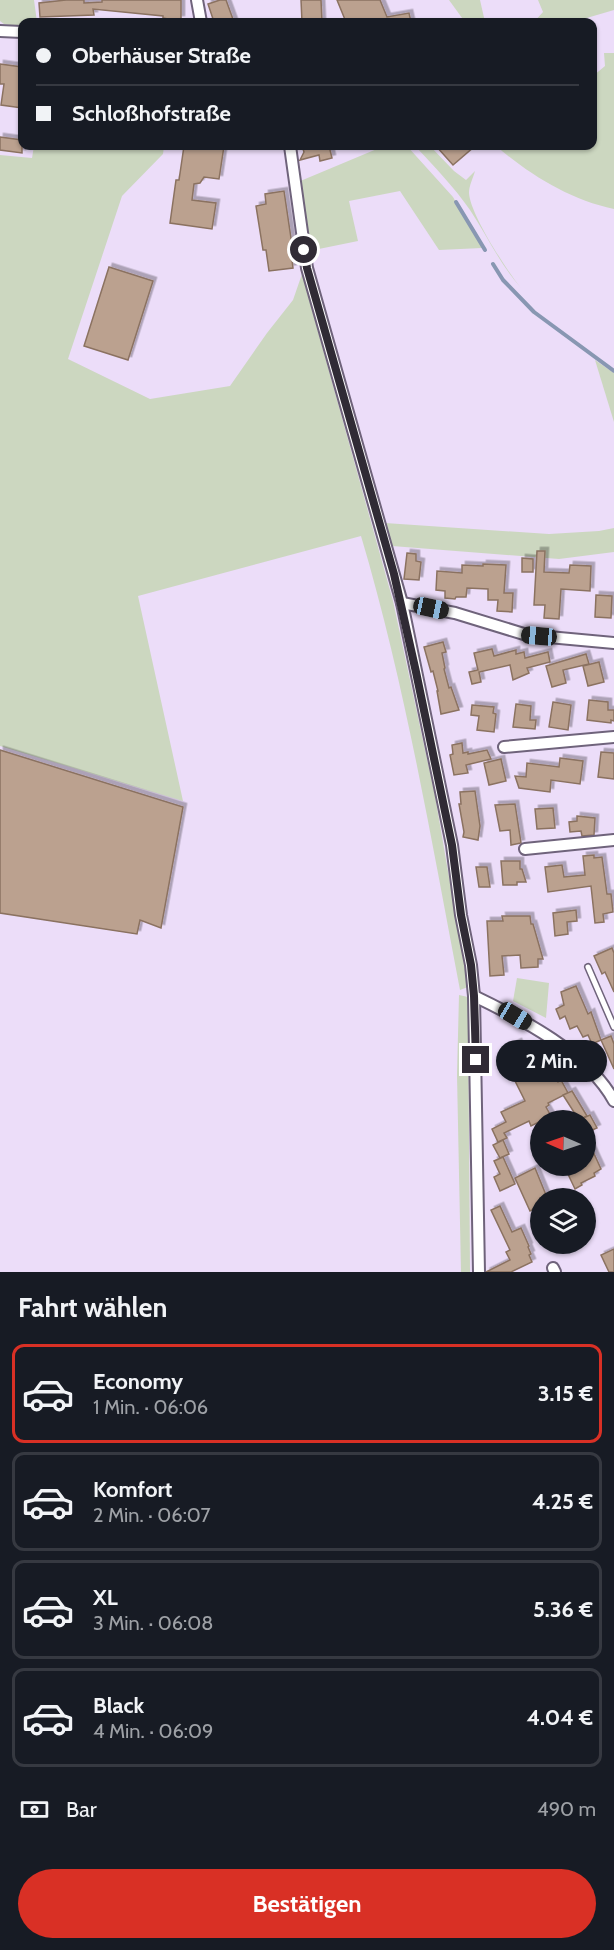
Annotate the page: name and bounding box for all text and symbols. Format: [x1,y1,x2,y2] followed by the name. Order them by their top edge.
[72,42,251,69] text: Oberhäuser Straße
[72,100,231,127] text: Schloßhofstraße
[290,236,317,263] route start
[412,595,450,621] car
[520,625,558,647] car
[495,999,535,1033] car
[497,1039,608,1081] callout: 2 Min.
[462,1046,489,1073] route end
[526,1049,577,1073] text: 2 Min.
[530,1110,596,1176] north arrow
[530,1110,596,1254] map controls
[530,1188,596,1254] button: layers
[18,1291,167,1324] text: Fahrt wählen
[21,1367,75,1421] icon: car
[93,1368,183,1395] text: Economy
[538,1380,593,1407] text: 3.15 €
[93,1395,208,1419] text: 1 Min. · 06:06
[21,1475,75,1529] icon: car
[93,1476,172,1503] text: Komfort
[532,1488,593,1515] text: 4.25 €
[93,1503,211,1527] text: 2 Min. · 06:07
[21,1583,75,1637] icon: car
[93,1584,118,1611] text: XL
[533,1596,593,1623] text: 5.36 €
[93,1611,213,1635] text: 3 Min. · 06:08
[21,1691,75,1745] icon: car
[93,1692,144,1719] text: Black
[526,1704,593,1731] text: 4.04 €
[93,1719,213,1743] text: 4 Min. · 06:09
[18,1793,51,1826] icon: cash
[66,1796,97,1823] text: Bar
[537,1797,596,1821] text: 490 m
[18,1869,596,1938] button: Bestätigen

